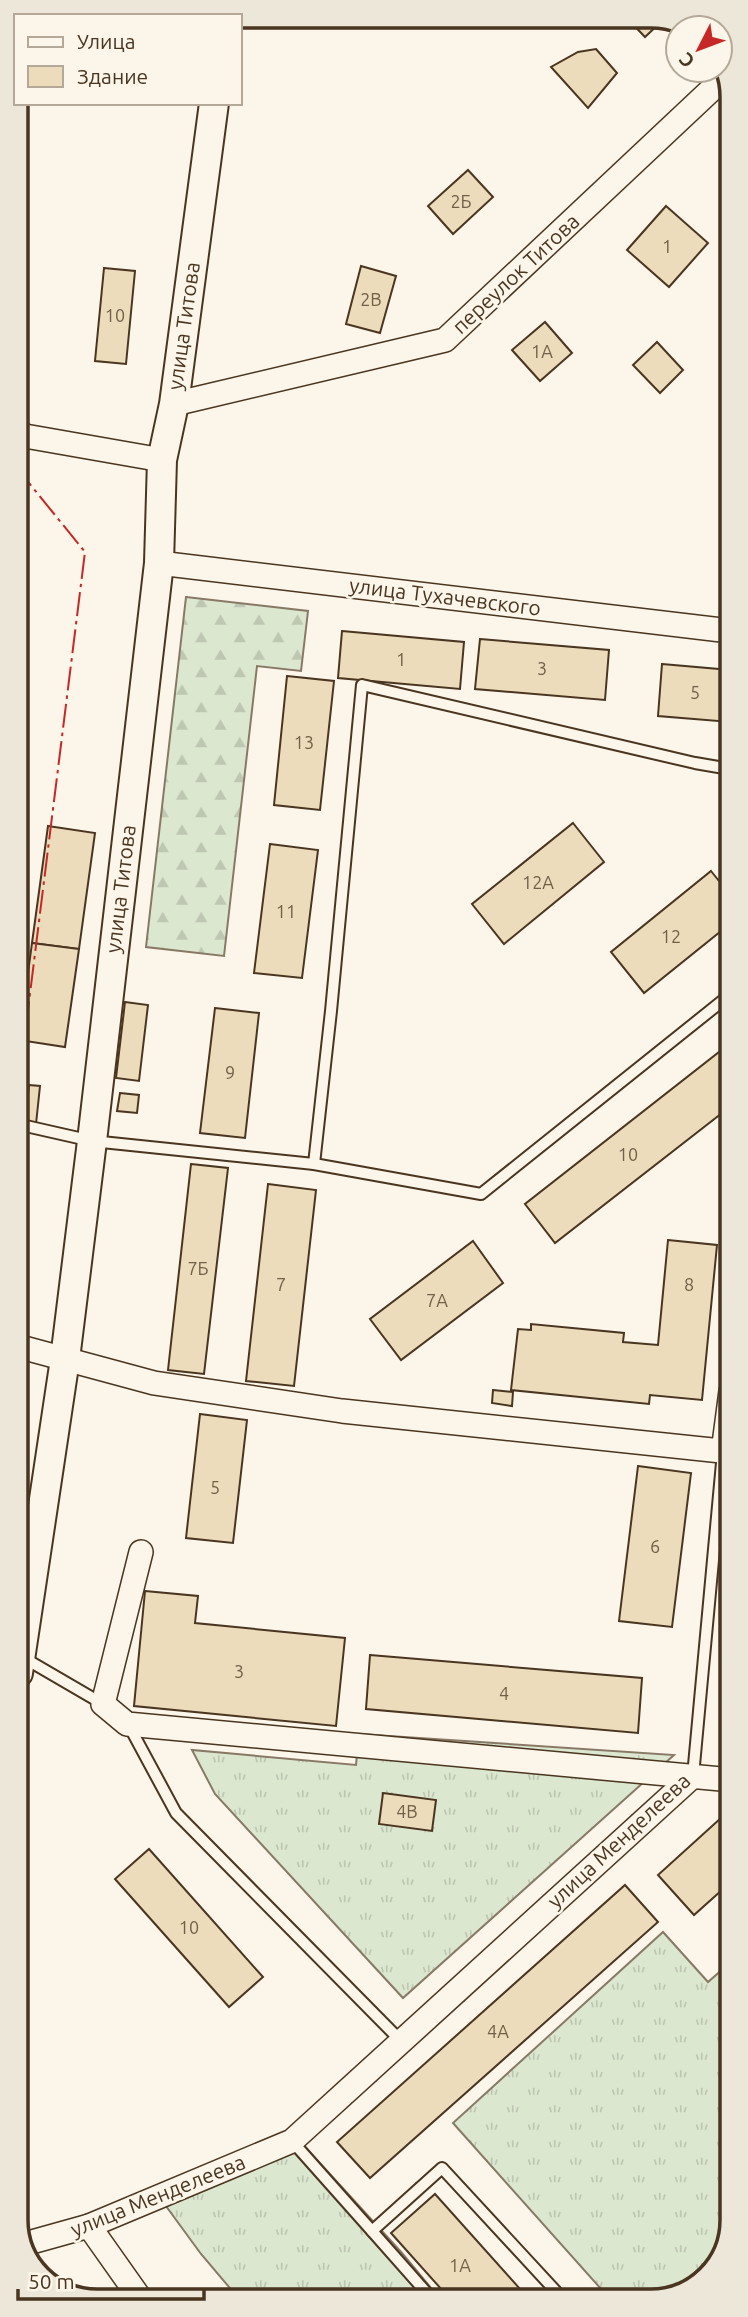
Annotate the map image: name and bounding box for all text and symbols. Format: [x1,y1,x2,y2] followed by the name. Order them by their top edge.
[14,14,242,105] legend
[664,14,734,84] north arrow
[77,29,135,53] text: Улица
[674,48,699,72] text: С
[77,64,148,88] text: Здание
[450,191,472,211] house number: 2Б
[447,208,584,338] street label: переулок Титова
[662,236,672,256] house number: 1
[162,260,204,392] street label: улица Титова
[360,289,382,309] house number: 2В
[105,305,125,325] house number: 10
[531,341,553,361] house number: 1А
[348,572,542,620] street label: улица Тухачевского
[396,649,406,669] house number: 1
[537,658,547,678] house number: 3
[690,682,700,702] house number: 5
[294,732,314,752] house number: 13
[100,823,140,954] street label: улица Титова
[522,872,554,892] house number: 12А
[276,901,296,921] house number: 11
[661,926,681,946] house number: 12
[225,1062,235,1082] house number: 9
[618,1144,638,1164] house number: 10
[187,1258,209,1278] house number: 7Б
[276,1274,286,1294] house number: 7
[684,1274,694,1294] house number: 8
[426,1290,448,1310] house number: 7А
[210,1477,220,1497] house number: 5
[650,1536,660,1556] house number: 6
[234,1661,244,1681] house number: 3
[499,1683,509,1703] house number: 4
[542,1768,695,1913] street label: улица Менделеева
[396,1801,418,1821] house number: 4В
[179,1917,199,1937] house number: 10
[487,2021,509,2041] house number: 4А
[67,2149,248,2241] street label: улица Менделеева
[449,2255,471,2275] house number: 1А
[18,2258,203,2302] scale bar
[28,2269,75,2293] text: 50 m

